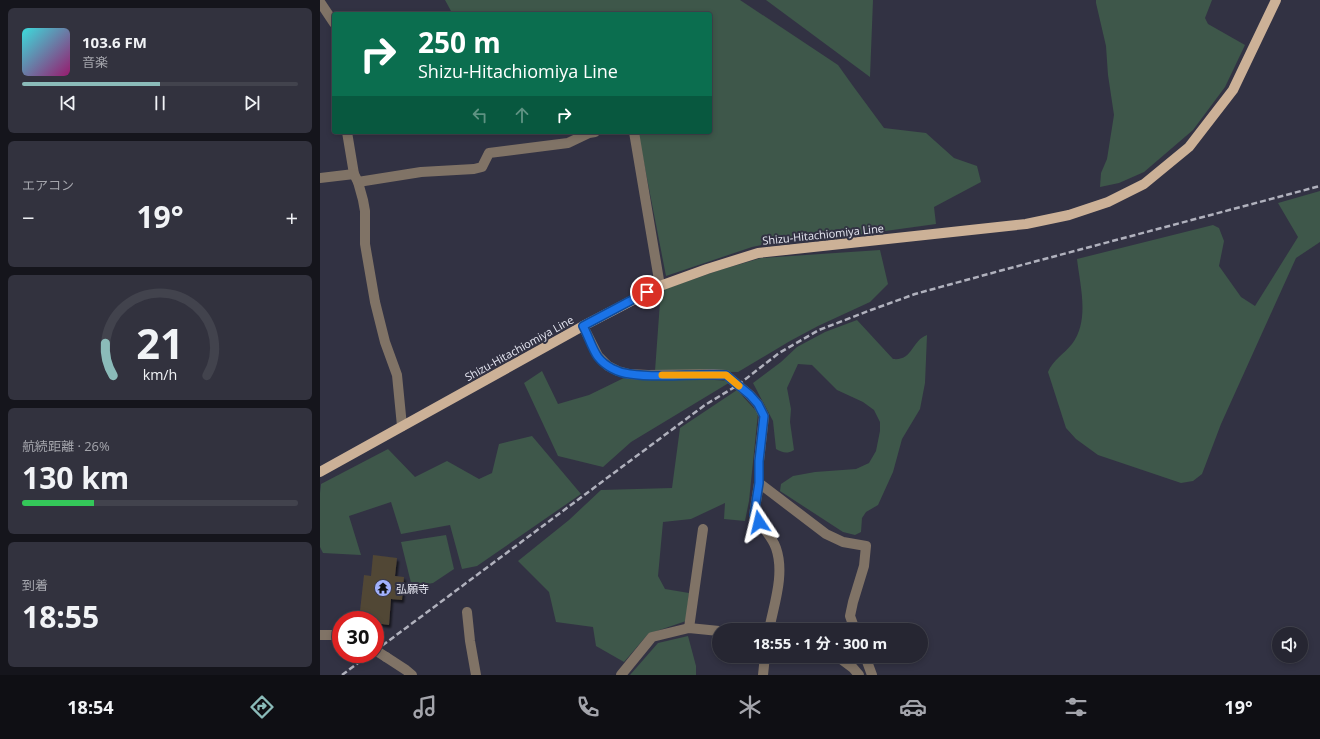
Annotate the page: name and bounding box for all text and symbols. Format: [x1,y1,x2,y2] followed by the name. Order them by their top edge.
[418,23,501,61] text: 250 m
[352,28,404,80] icon: right
[82,32,147,52] text: 103.6 FM
[82,53,108,71] text: 音楽
[418,59,618,83] text: Shizu-Hitachiomiya Line
[57,92,79,114] icon: previous
[149,92,171,114] icon: pause
[241,92,263,114] icon: next
[469,104,491,126] icon: left
[511,104,533,126] icon: ahead
[553,104,575,126] icon: right
[22,176,74,194] text: エアコン
[136,196,184,237] text: 19°
[22,202,35,232] text: −
[285,202,298,232] text: +
[761,220,885,248] street label: Shizu-Hitachiomiya Line
[630,275,664,309] pin
[636,281,658,303] icon: arrive
[462,312,576,384] street label: Shizu-Hitachiomiya Line
[136,314,184,370] text: 21
[143,364,177,383] text: km/h
[22,437,110,455] text: 航続距離 · 26%
[22,457,129,498] text: 130 km
[738,501,780,543] position arrow
[22,576,48,594] text: 到着
[373,578,393,598] temple icon: 弘願寺
[396,581,429,596] place label: 弘願寺
[22,596,99,637] text: 18:55
[332,611,384,663] speed limit sign: 30
[1272,627,1308,663] map controls
[1272,627,1308,663] button: sound
[753,633,887,653] text: 18:55 · 1 分 · 300 m
[248,693,276,721] icon: directions
[411,693,439,721] icon: music
[574,693,602,721] icon: phone
[736,693,764,721] icon: climate
[899,693,927,721] icon: car
[1062,693,1090,721] icon: filters
[67,695,114,719] text: 18:54
[1224,695,1253,719] text: 19°

